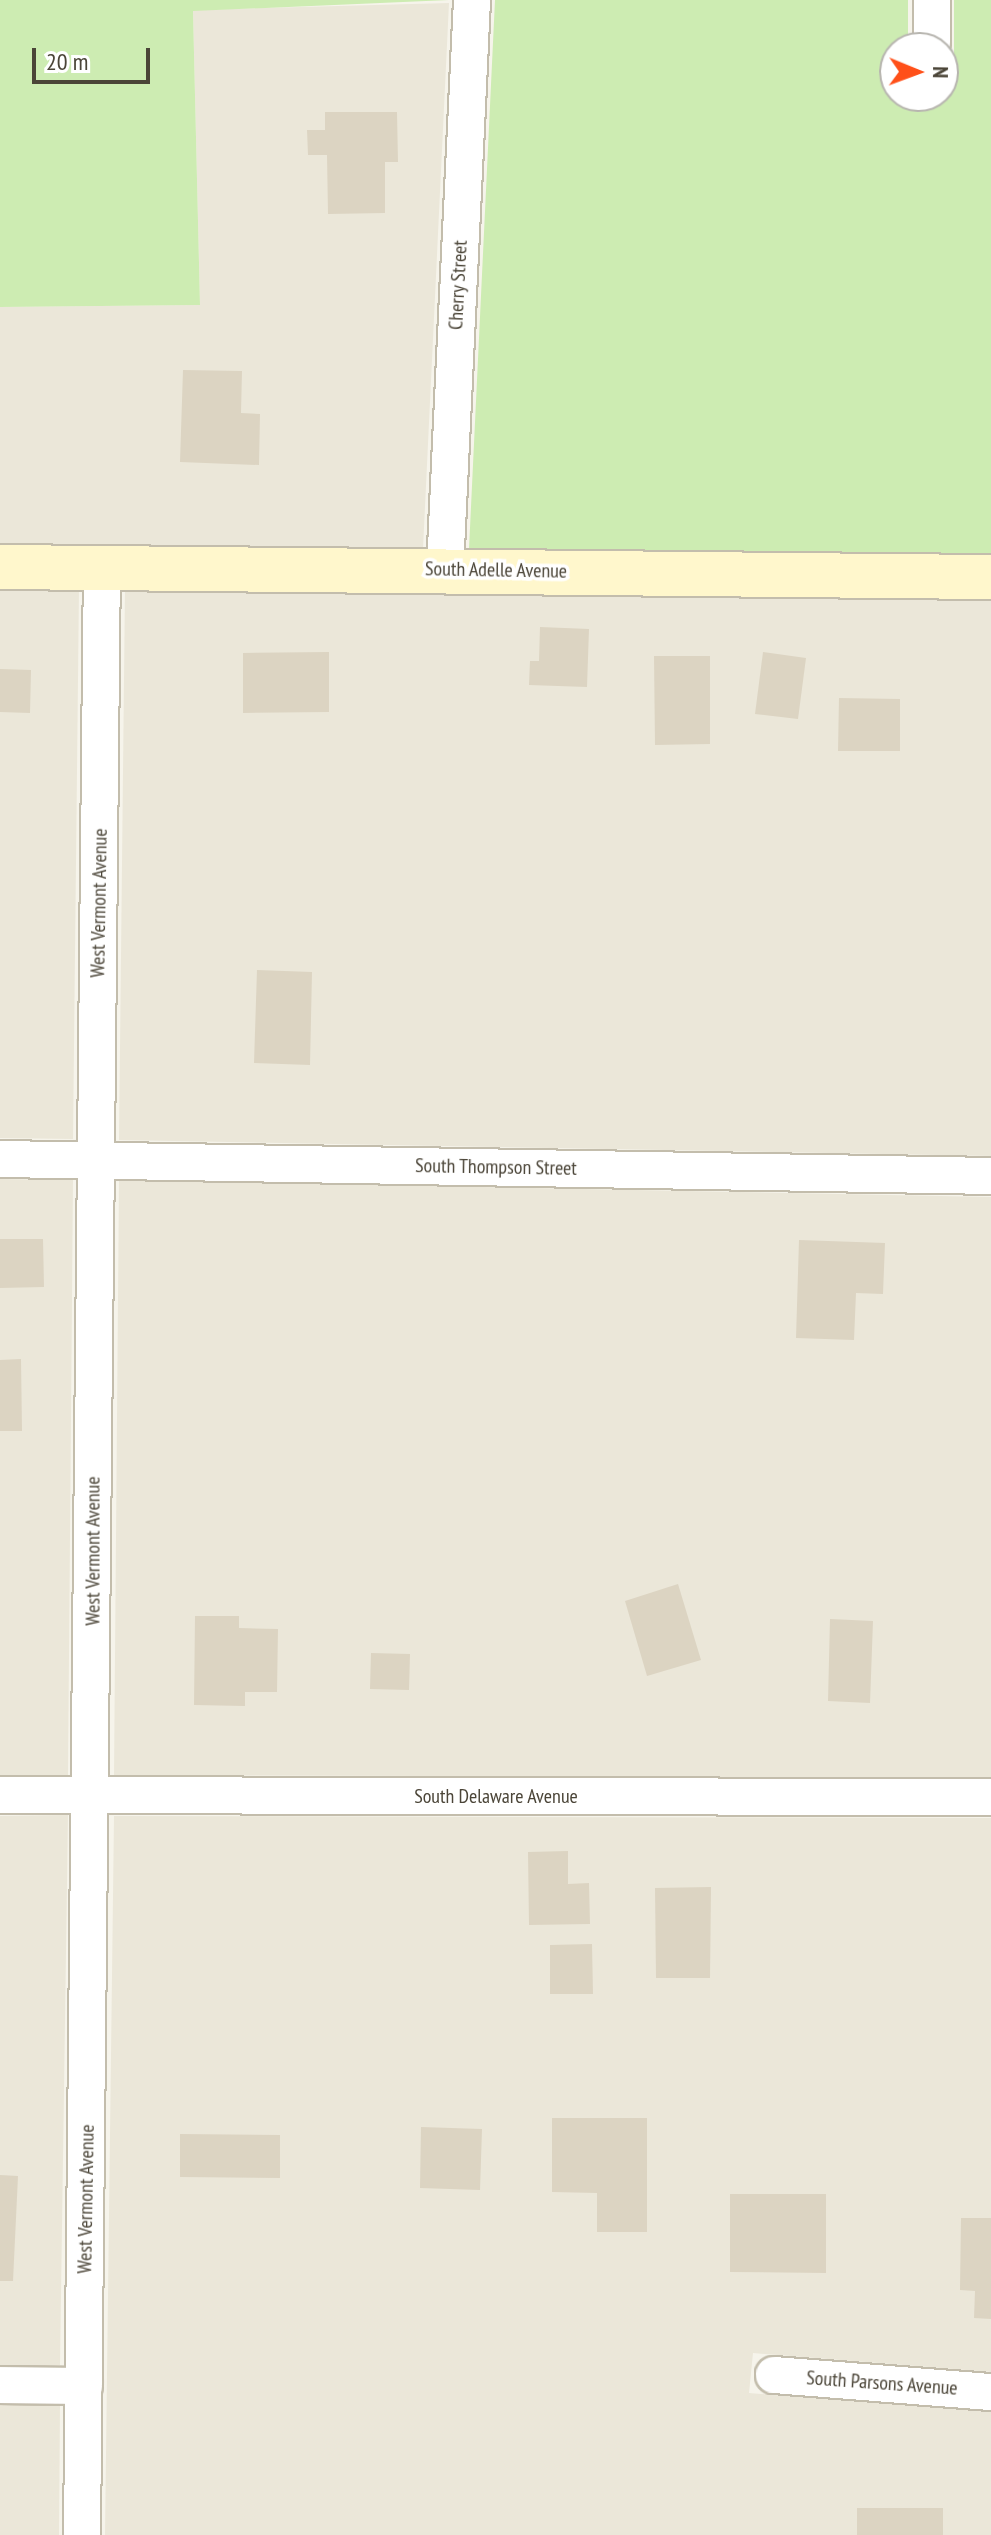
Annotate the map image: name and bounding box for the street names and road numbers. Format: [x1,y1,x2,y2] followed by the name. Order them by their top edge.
[444,239,472,331] street label: Cherry Street
[424,557,568,583] street label: South Adelle Avenue
[86,828,112,978] street label: West Vermont Avenue
[415,1154,577,1180] street label: South Thompson Street
[81,1476,105,1626] street label: West Vermont Avenue
[414,1784,578,1808] street label: South Delaware Avenue
[73,2124,99,2274] street label: West Vermont Avenue
[805,2366,959,2400] street label: South Parsons Avenue

